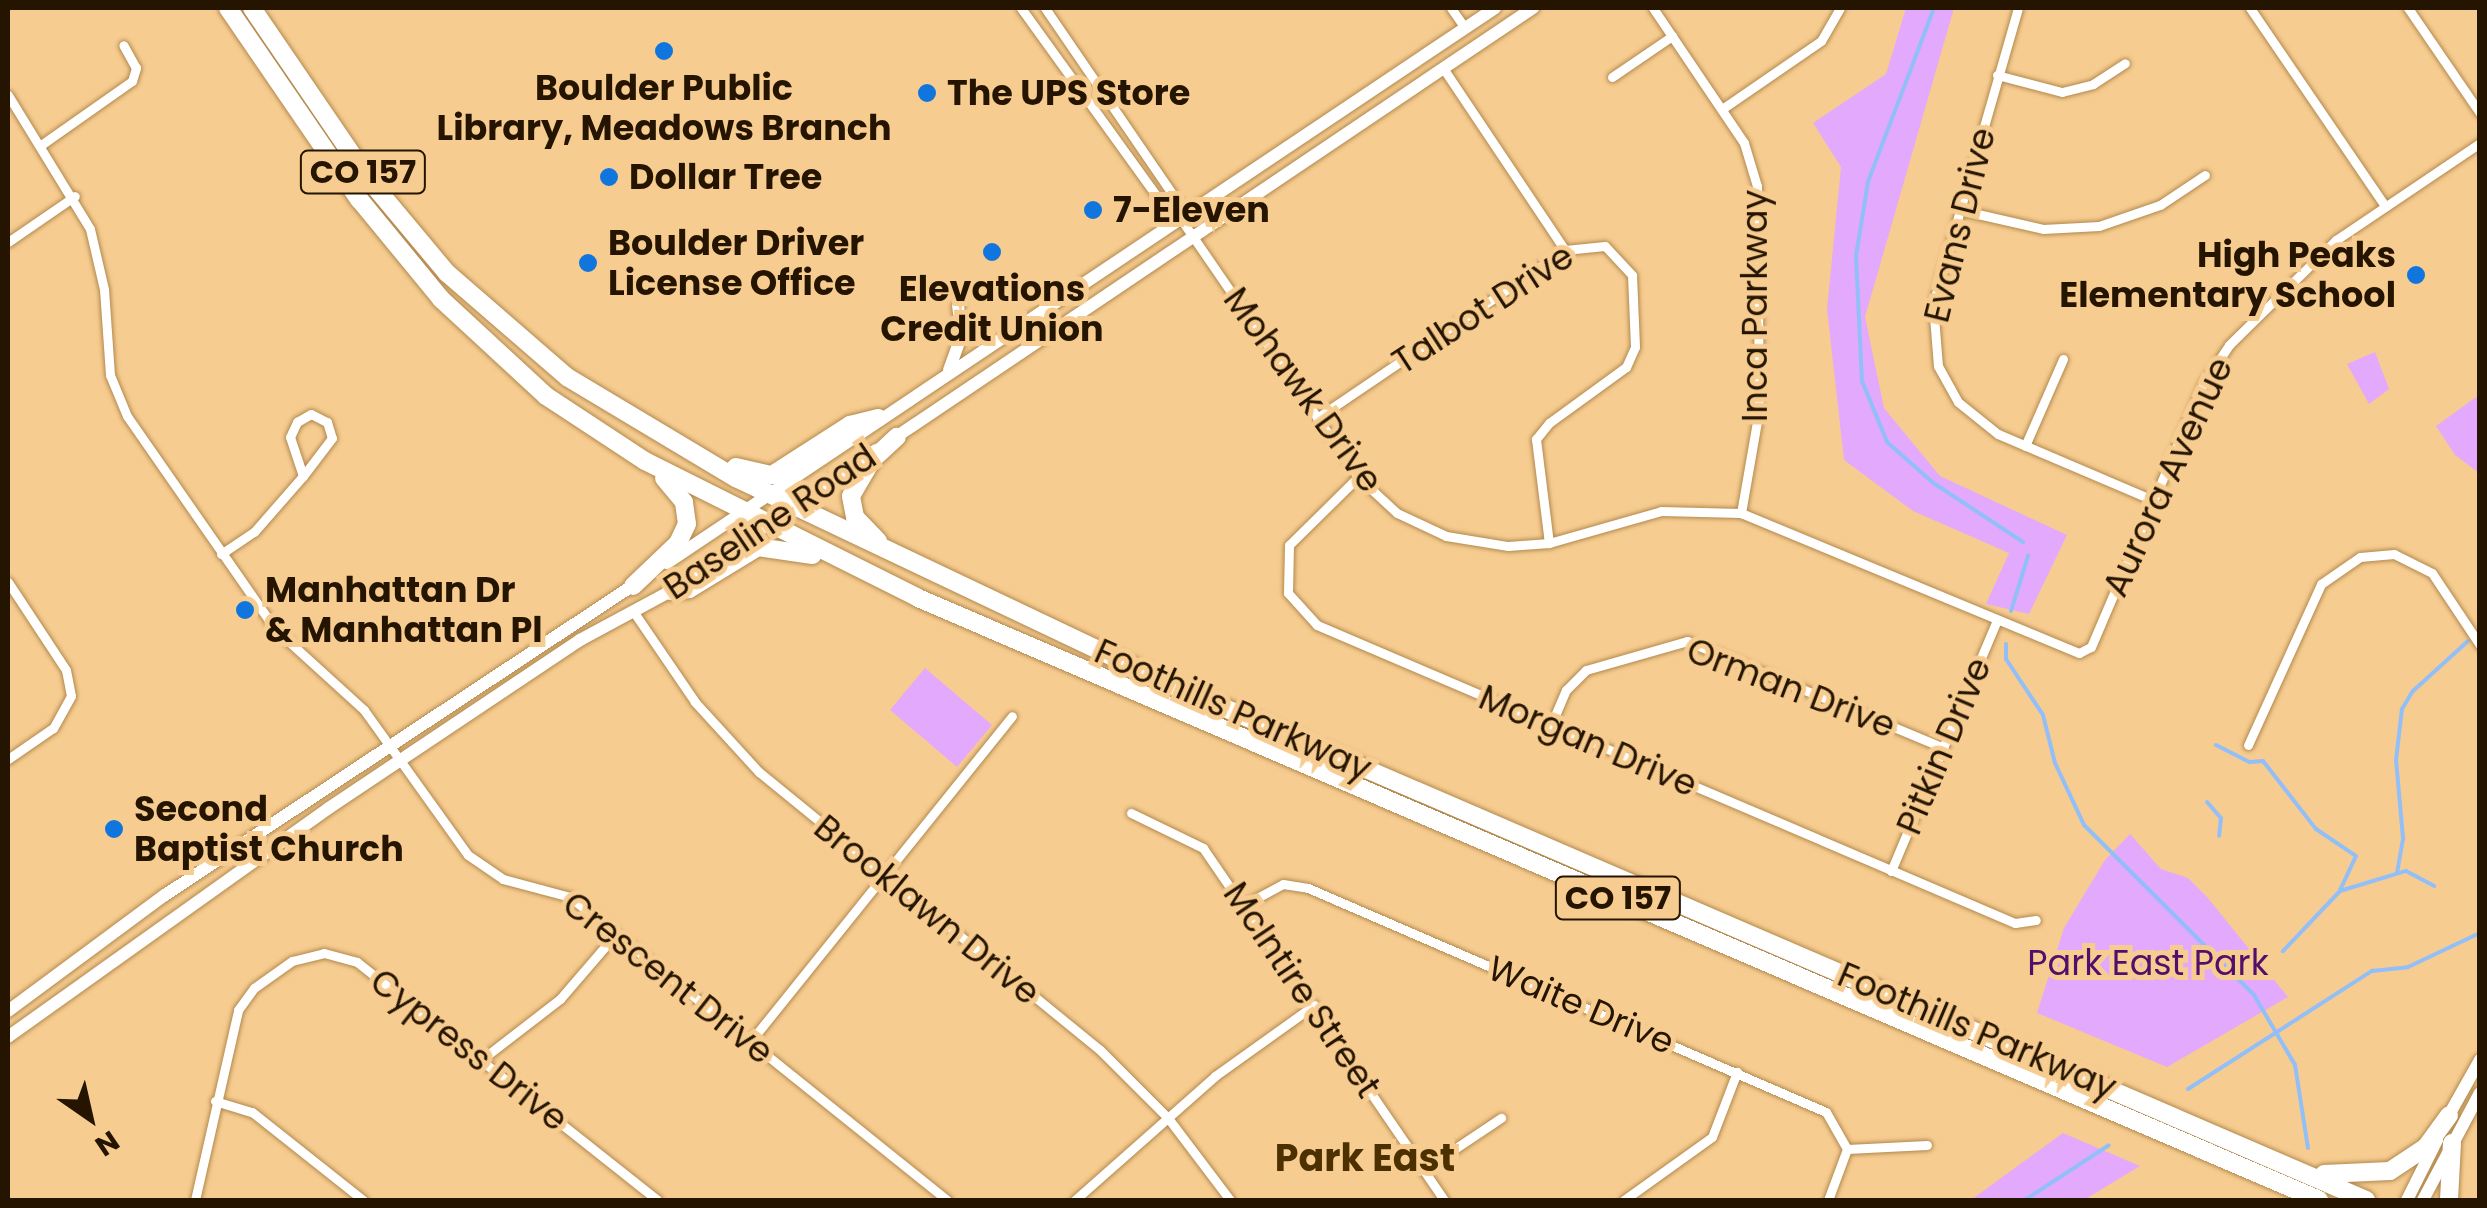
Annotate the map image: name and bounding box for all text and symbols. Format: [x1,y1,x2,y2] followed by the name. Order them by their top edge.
[653,40,675,62] marker: Boulder Public Library, Meadows Branch
[436,67,892,149] place label: Boulder Public Library, Meadows Branch
[947,72,1190,114] place label: The UPS Store
[916,82,938,104] marker: The UPS Store
[1916,123,2004,327] street label: Evans Drive
[298,145,428,199] road number: CO 157
[629,156,822,198] place label: Dollar Tree
[598,166,620,188] marker: Dollar Tree
[1113,189,1270,231] place label: 7-Eleven
[1734,190,1776,422] street label: Inca Parkway
[1082,199,1104,221] marker: 7-Eleven
[608,222,864,304] place label: Boulder Driver License Office
[2059,234,2396,316] place label: High Peaks Elementary School
[1385,235,1581,383] street label: Talbot Drive
[981,241,1003,263] marker: Elevations Credit Union
[577,252,599,274] marker: Boulder Driver License Office
[2405,264,2427,286] marker: High Peaks Elementary School
[880,268,1104,350] place label: Elevations Credit Union
[1215,280,1391,500] street label: Mohawk Drive
[2094,351,2242,603] street label: Aurora Avenue
[656,436,884,608] street label: Baseline Road
[265,569,543,651] place label: Manhattan Dr & Manhattan Pl
[234,599,256,621] marker: Manhattan Dr & Manhattan Pl
[1681,629,1901,747] street label: Orman Drive
[1088,630,1378,790] street label: Foothills Parkway
[1888,651,2000,841] street label: Pitkin Drive
[1473,676,1703,806] street label: Morgan Drive
[134,788,404,870] place label: Second Baptist Church
[806,806,1048,1014] street label: Brooklawn Drive
[103,818,125,840] marker: Second Baptist Church
[1553,871,1683,925] road number: CO 157
[1215,874,1389,1106] street label: McIntire Street
[555,883,781,1073] street label: Crescent Drive
[2027,942,2269,984] park label: Park East Park
[1482,947,1680,1063] street label: Waite Drive
[1832,953,2122,1109] street label: Foothills Parkway
[362,960,576,1140] street label: Cypress Drive
[40,1068,140,1168] north arrow
[87,1121,127,1165] text: N
[1275,1135,1455,1181] district label: Park East

